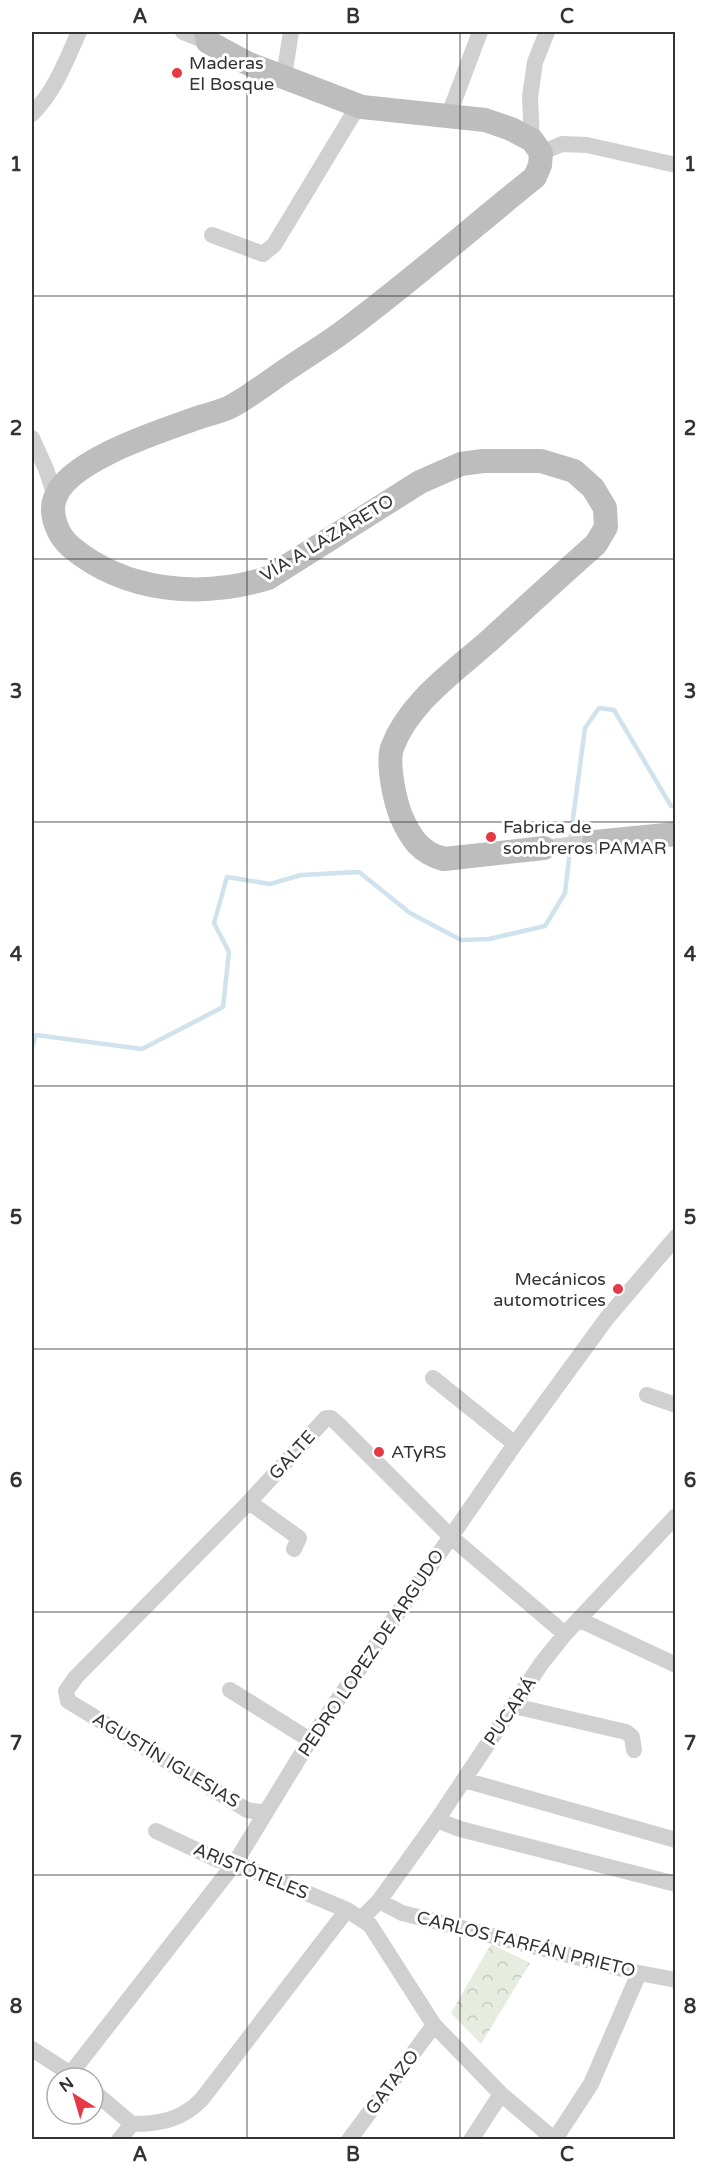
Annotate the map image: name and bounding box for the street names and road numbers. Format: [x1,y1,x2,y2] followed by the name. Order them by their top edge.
[256,490,398,586] street label: VÍA A LAZARETO
[264,1426,320,1484] street label: GALTE
[293,1545,449,1761] street label: PEDRO LOPEZ DE ARGUDO
[479,1673,541,1749] street label: PUCARÁ
[89,1707,243,1813] street label: AGUSTÍN IGLESIAS
[190,1838,312,1904] street label: ARISTÓTELES
[414,1906,638,1982] street label: CARLOS FARFÁN PRIETO
[361,2045,423,2119] street label: GATAZO

